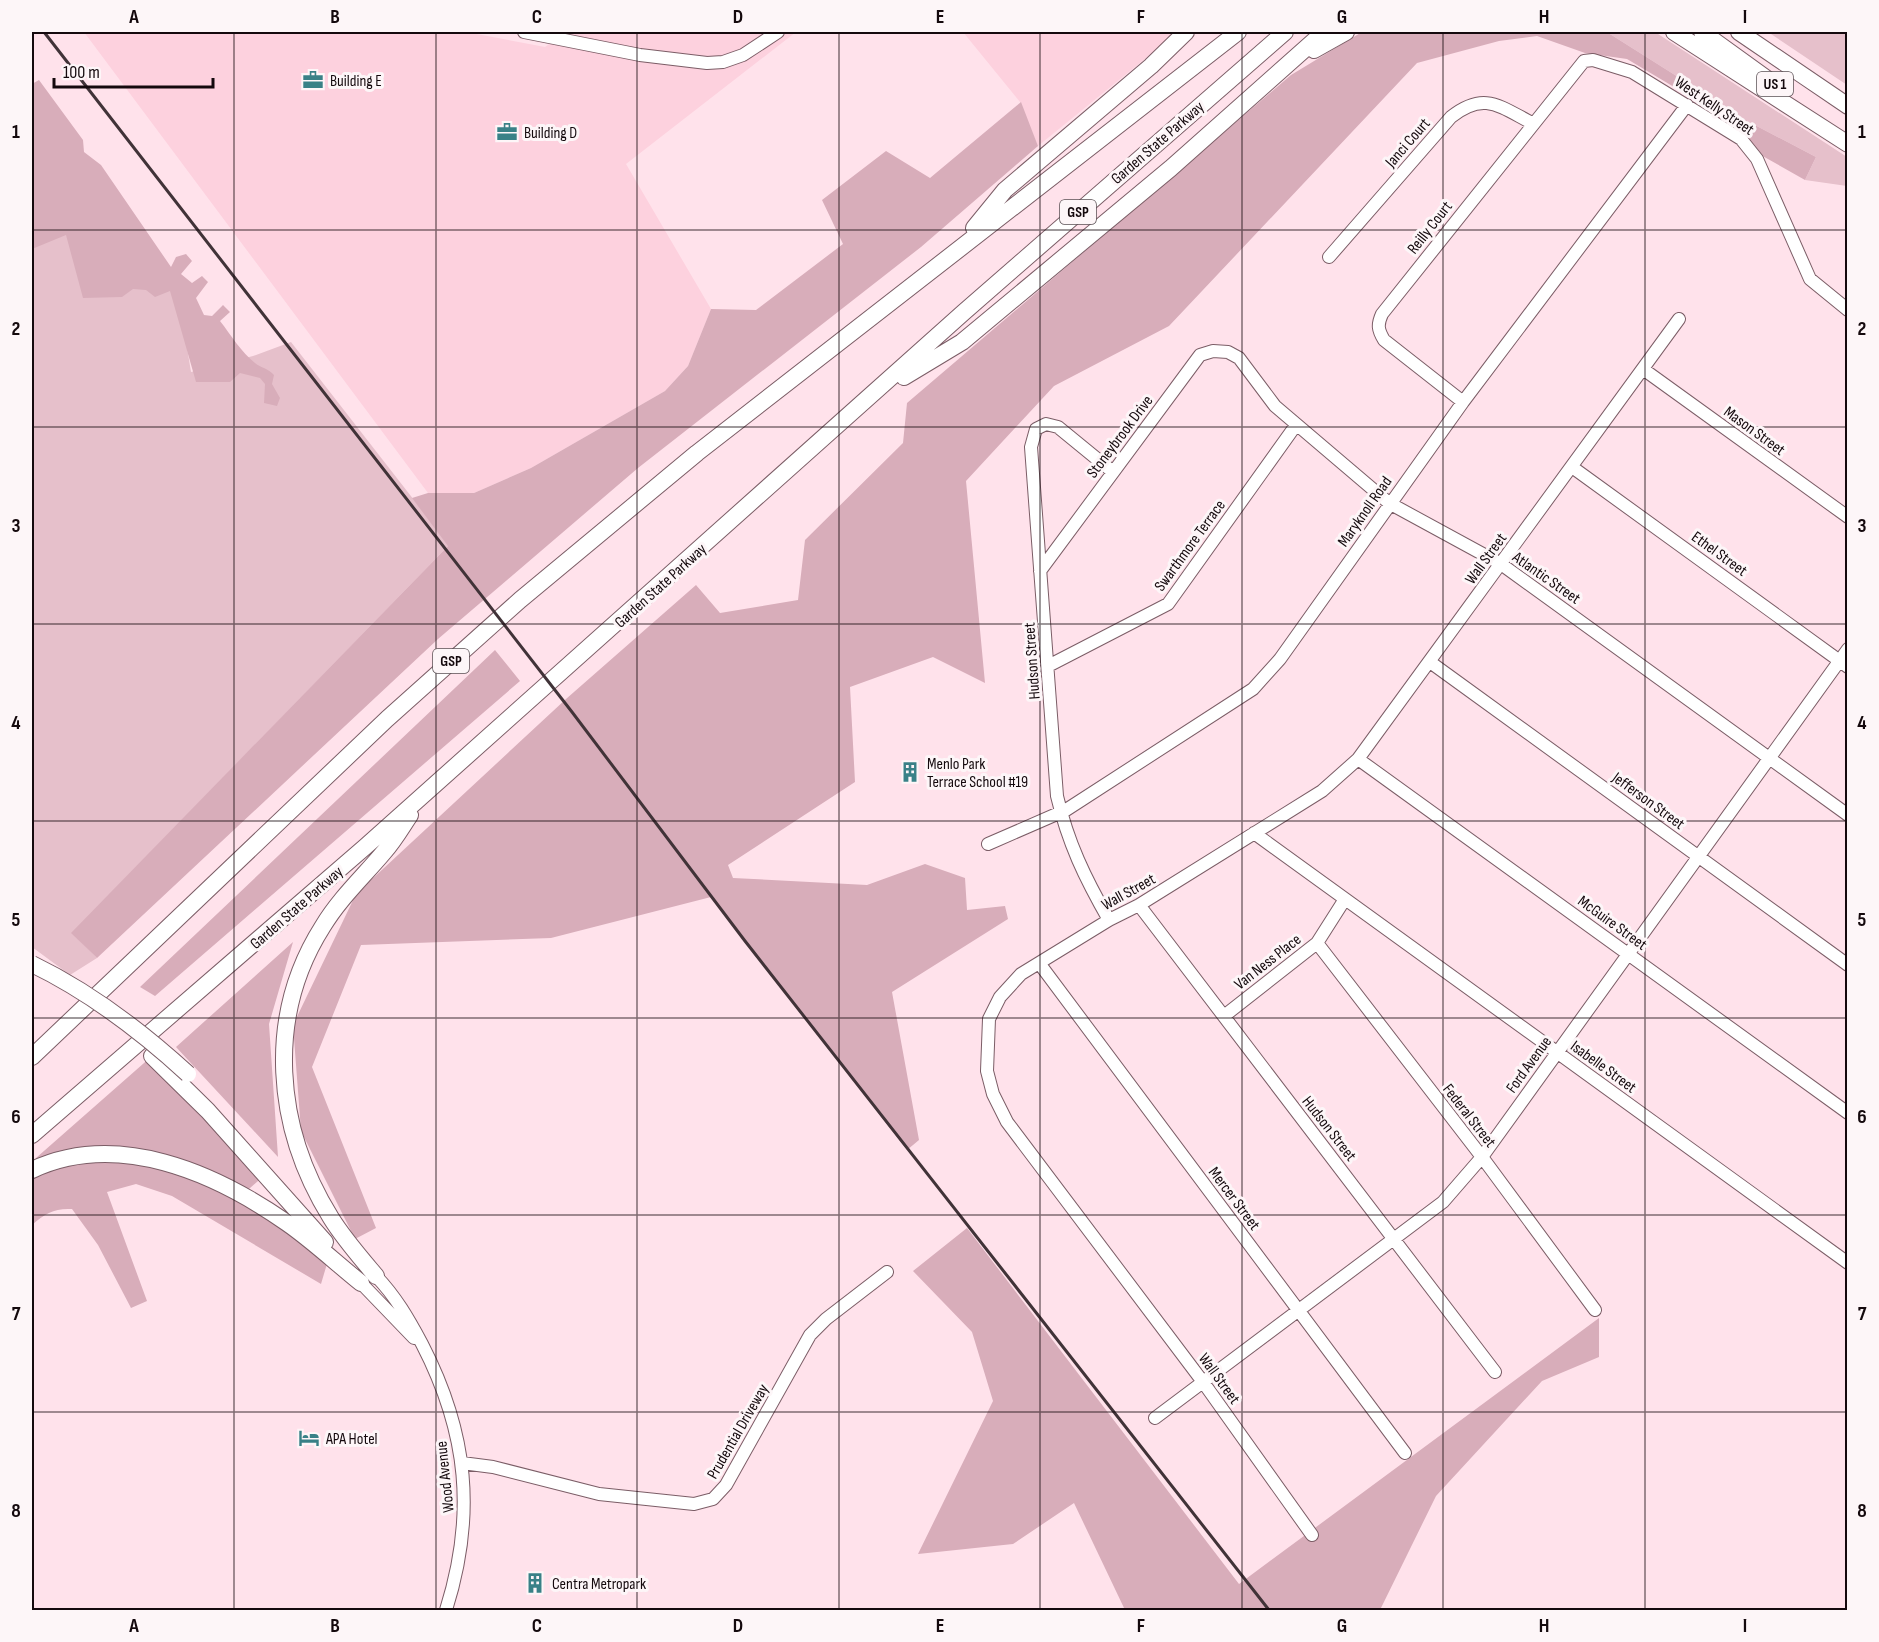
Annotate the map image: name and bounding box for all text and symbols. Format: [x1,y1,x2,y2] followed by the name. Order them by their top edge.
[128,5,139,29] text: A
[330,5,340,29] text: B
[532,5,542,29] text: C
[733,5,743,29] text: D
[936,5,944,29] text: E
[1137,5,1145,29] text: F
[1337,5,1347,29] text: G
[1539,5,1549,29] text: H
[1743,5,1747,29] text: I
[54,51,213,89] scale bar
[63,62,100,83] text: 100 m
[301,68,325,92] office icon: Building E
[330,72,382,91] place label: Building E
[1757,72,1793,96] road number: US 1
[1671,73,1758,140] street label: West Kelly Street
[1108,98,1208,189] street label: Garden State Parkway
[1381,114,1435,172] street label: Janci Court
[12,120,20,144] text: 1
[495,120,519,144] office icon: Building D
[1858,120,1866,144] text: 1
[524,124,577,143] place label: Building D
[1404,198,1457,258] street label: Reilly Court
[1060,200,1096,224] road number: GSP
[12,317,20,341] text: 2
[1858,317,1866,341] text: 2
[1083,392,1157,482] street label: Stoneybrook Drive
[1720,403,1789,460] street label: Mason Street
[1334,473,1396,551] street label: Maryknoll Road
[1151,497,1230,595] street label: Swarthmore Terrace
[12,514,21,538] text: 3
[1858,514,1867,538] text: 3
[1688,528,1751,581] street label: Ethel Street
[1461,530,1511,588] street label: Wall Street
[611,540,711,632] street label: Garden State Parkway
[1508,547,1584,609] street label: Atlantic Street
[1020,622,1045,700] street label: Hudson Street
[433,649,469,673] road number: GSP
[11,711,21,735] text: 4
[1857,711,1867,735] text: 4
[927,755,1028,792] place label: Menlo Park Terrace School #19
[898,760,922,784] building icon: Menlo Park Terrace School #19
[1607,768,1688,834] street label: Jefferson Street
[247,863,347,954] street label: Garden State Parkway
[1099,870,1159,915] street label: Wall Street
[1574,892,1650,955] street label: McGuire Street
[12,908,21,932] text: 5
[1858,908,1867,932] text: 5
[1231,930,1305,994] street label: Van Ness Place
[1502,1033,1556,1097] street label: Ford Avenue
[1566,1037,1640,1098] street label: Isabelle Street
[1438,1080,1500,1151] street label: Federal Street
[1298,1093,1360,1165] street label: Hudson Street
[11,1105,21,1129] text: 6
[1857,1105,1867,1129] text: 6
[1204,1164,1264,1234] street label: Mercer Street
[12,1302,21,1326] text: 7
[1858,1302,1867,1326] text: 7
[1194,1350,1244,1408] street label: Wall Street
[703,1381,773,1483] street label: Prudential Driveway
[297,1426,321,1450] hotel icon: APA Hotel
[325,1430,378,1449] place label: APA Hotel
[432,1440,459,1514] street label: Wood Avenue
[11,1499,21,1523] text: 8
[1857,1499,1867,1523] text: 8
[523,1571,547,1595] building icon: Centra Metropark
[552,1575,646,1594] place label: Centra Metropark
[128,1614,139,1638] text: A
[330,1614,340,1638] text: B
[532,1614,542,1638] text: C
[733,1614,743,1638] text: D
[936,1614,944,1638] text: E
[1137,1614,1145,1638] text: F
[1337,1614,1347,1638] text: G
[1539,1614,1549,1638] text: H
[1743,1614,1747,1638] text: I

